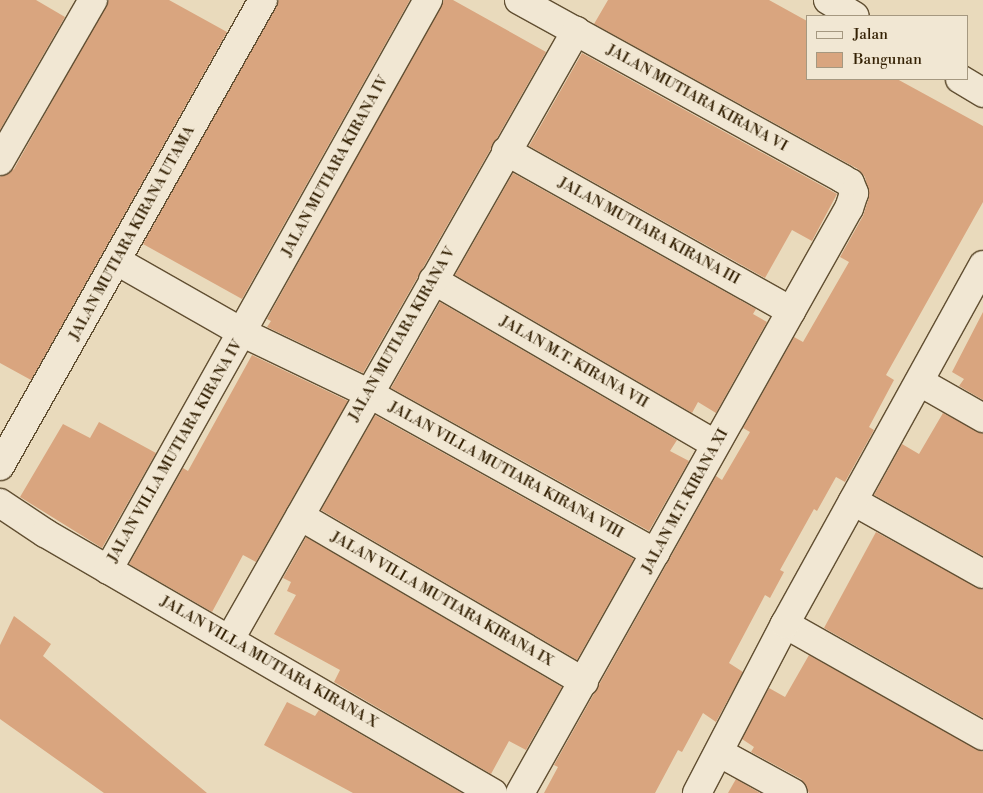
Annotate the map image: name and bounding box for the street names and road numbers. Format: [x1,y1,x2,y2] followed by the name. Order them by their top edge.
[603,41,791,155] street label: JALAN MUTIARA KIRANA VI
[278,72,392,260] street label: JALAN MUTIARA KIRANA IV
[65,123,199,343] street label: JALAN MUTIARA KIRANA UTAMA
[555,174,743,288] street label: JALAN MUTIARA KIRANA III
[345,244,459,424] street label: JALAN MUTIARA KIRANA V
[497,312,651,412] street label: JALAN M.T. KIRANA VII
[104,336,246,566] street label: JALAN VILLA MUTIARA KIRANA IV
[386,398,626,542] street label: JALAN VILLA MUTIARA KIRANA VIII
[638,426,732,576] street label: JALAN M.T. KIRANA XI
[328,528,556,670] street label: JALAN VILLA MUTIARA KIRANA IX
[157,592,381,732] street label: JALAN VILLA MUTIARA KIRANA X

